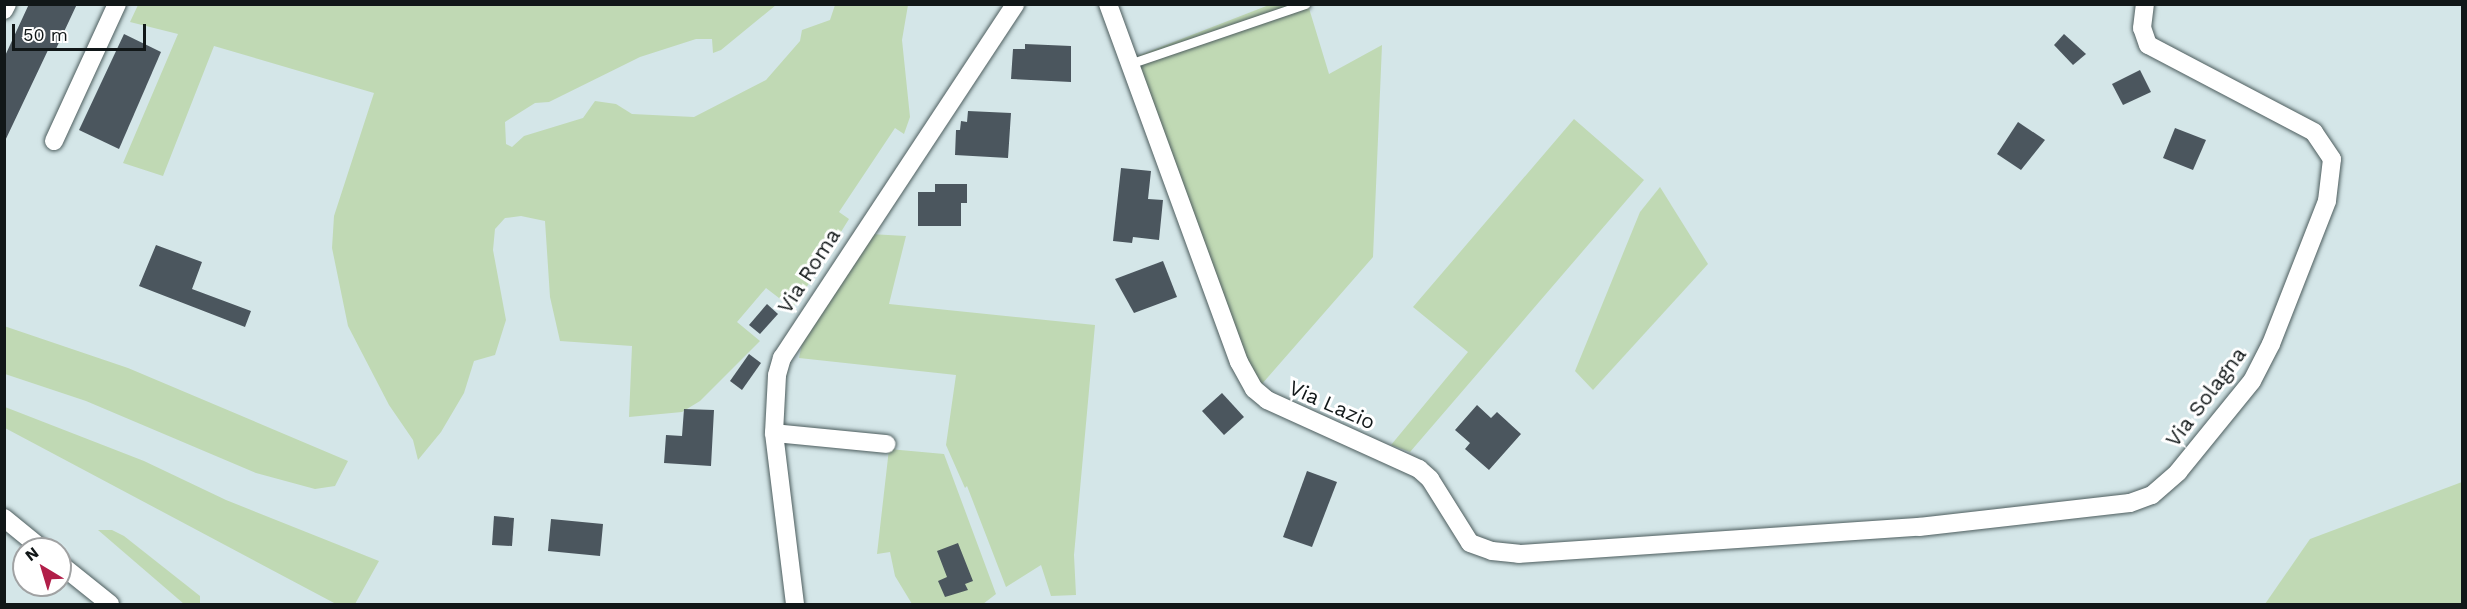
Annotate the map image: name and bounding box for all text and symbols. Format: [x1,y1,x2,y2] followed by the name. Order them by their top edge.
[15,12,148,50] scale bar
[23,24,68,45] text: 50 m
[772,224,846,318] street label: Via Roma
[2160,342,2252,452] street label: Via Solagna
[1285,375,1379,435] street label: Via Lazio
[12,537,72,597] north arrow
[21,543,42,565] text: N

